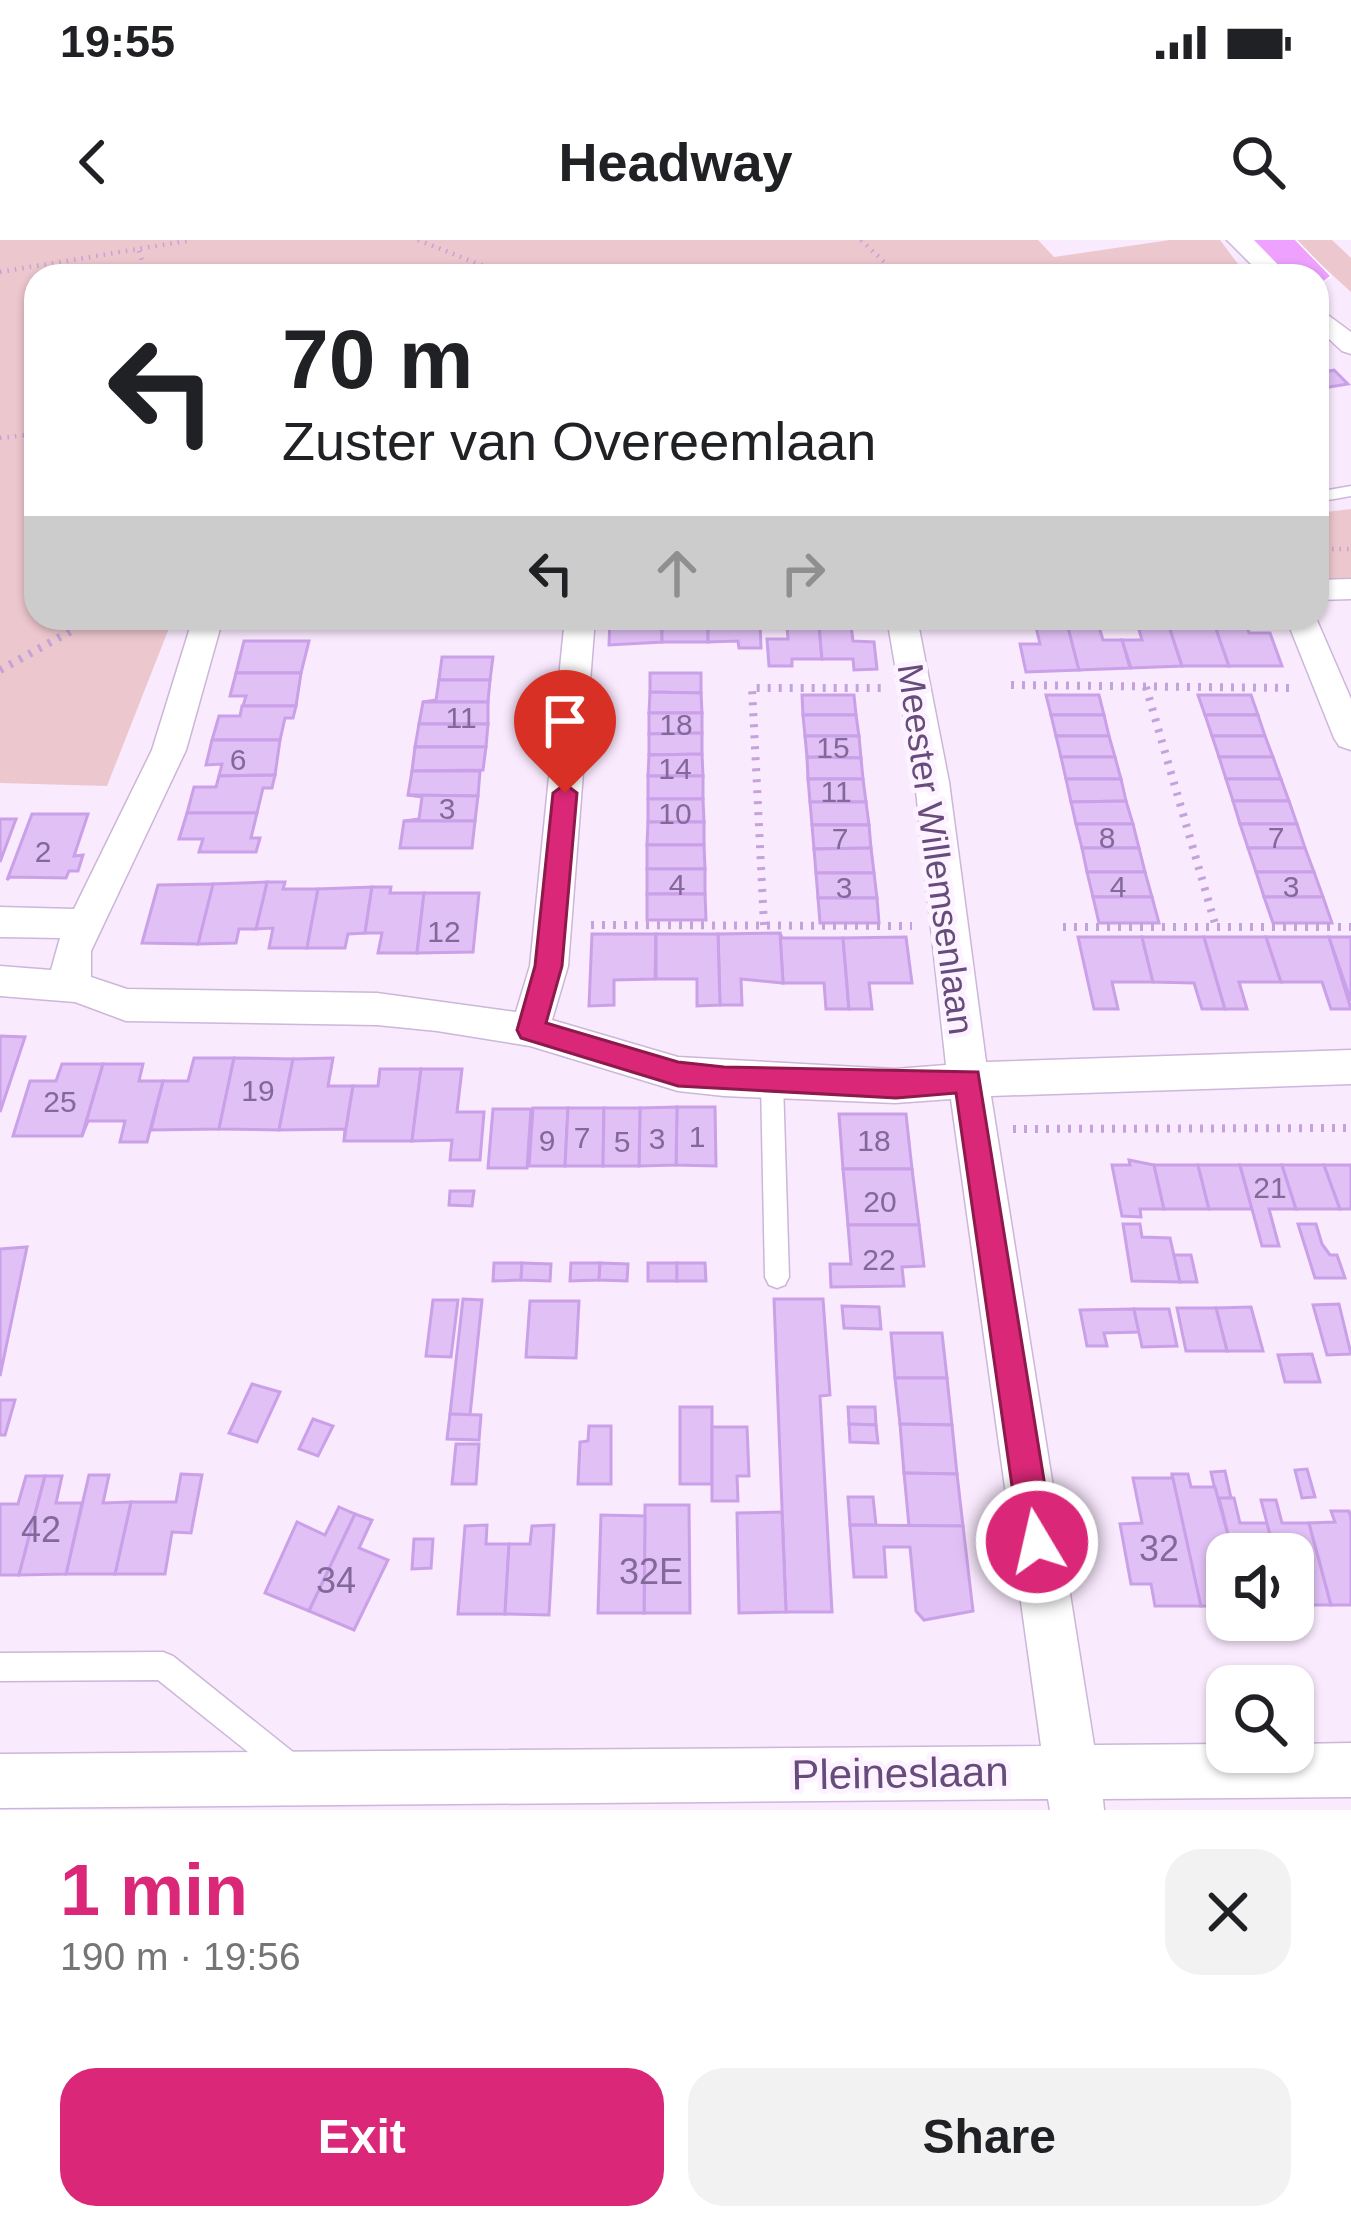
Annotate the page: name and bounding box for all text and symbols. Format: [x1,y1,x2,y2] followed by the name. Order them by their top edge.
[60,16,175,67] text: 19:55
[60,129,126,195] icon: back
[1225,129,1291,195] icon: search
[558,132,793,192] text: Headway
[84,312,240,468] icon: left
[282,312,473,406] text: 70 m
[282,411,876,471] text: Zuster van Overeemlaan
[518,540,584,606] icon: left
[644,540,710,606] icon: ahead
[770,540,836,606] icon: right
[890,661,982,1037] street label: Meester Willemsenlaan
[514,670,616,793] pin
[532,688,598,754] icon: arrive
[445,701,477,734] house number: 11
[659,708,693,741] house number: 18
[816,731,850,764] house number: 15
[230,743,246,776] house number: 6
[658,752,692,785] house number: 14
[820,775,852,808] house number: 11
[439,792,455,825] house number: 3
[658,797,692,830] house number: 10
[1099,821,1115,854] house number: 8
[1268,821,1284,854] house number: 7
[832,822,848,855] house number: 7
[35,835,51,868] house number: 2
[669,868,685,901] house number: 4
[1110,870,1126,903] house number: 4
[1283,870,1299,903] house number: 3
[836,871,852,904] house number: 3
[427,915,461,948] house number: 12
[241,1074,275,1107] house number: 19
[43,1085,77,1118] house number: 25
[689,1120,705,1153] house number: 1
[574,1121,590,1154] house number: 7
[649,1122,665,1155] house number: 3
[539,1124,555,1157] house number: 9
[857,1124,891,1157] house number: 18
[614,1125,630,1158] house number: 5
[1253,1171,1287,1204] house number: 21
[863,1185,897,1218] house number: 20
[862,1243,896,1276] house number: 22
[974,1479,1100,1605] position arrow
[21,1509,61,1550] house number: 42
[1139,1528,1179,1569] house number: 32
[1206,1533,1314,1773] map controls
[1206,1533,1314,1641] button: sound
[619,1551,683,1592] house number: 32E
[316,1560,356,1601] house number: 34
[1206,1665,1314,1773] button: search
[791,1748,1009,1798] street label: Pleineslaan
[1165,1849,1291,1975] button: close
[60,1850,248,1930] text: 1 min
[60,1935,301,1978] text: 190 m · 19:56
[60,2068,664,2206] button: Exit
[688,2068,1291,2206] button: Share

